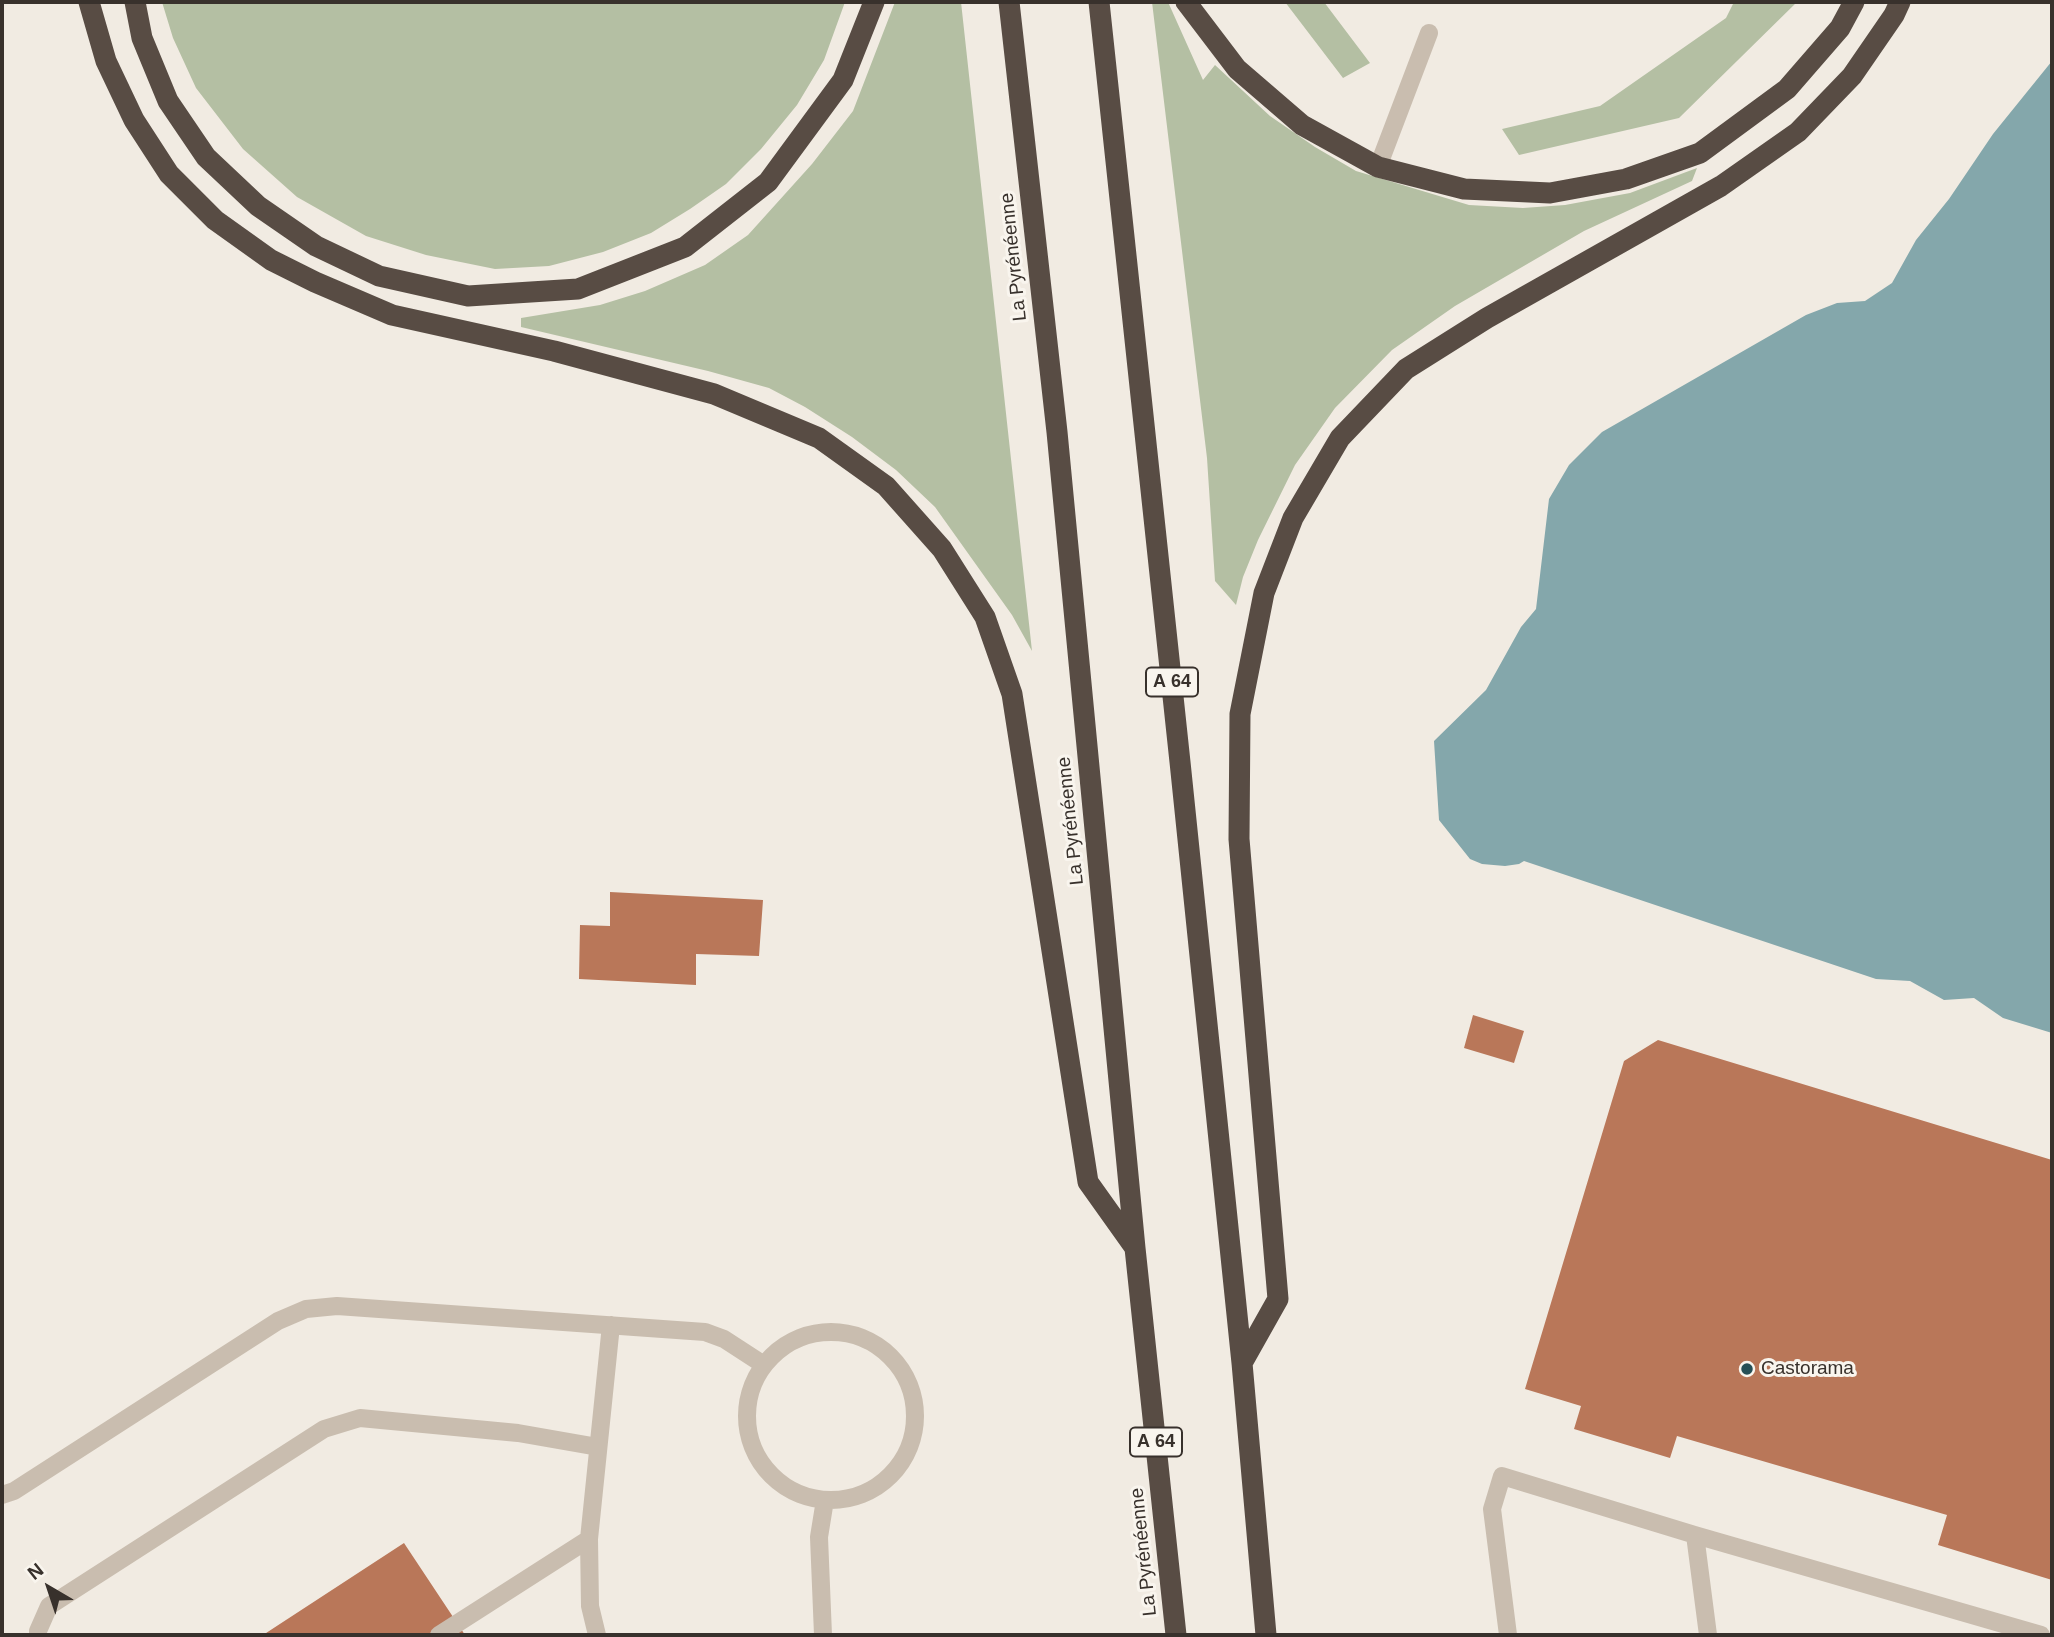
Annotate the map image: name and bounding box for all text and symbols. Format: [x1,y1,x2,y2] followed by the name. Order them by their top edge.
[996,192,1032,322] street label: La Pyrénéenne
[1146,668,1198,696] road number: A 64
[1053,756,1089,886] street label: La Pyrénéenne
[1761,1358,1854,1380] place label: Castorama
[1739,1361,1755,1377] marker: Castorama
[1130,1428,1182,1456] road number: A 64
[1126,1487,1162,1617] street label: La Pyrénéenne
[14,1553,84,1623] north arrow
[24,1559,47,1584] text: N

